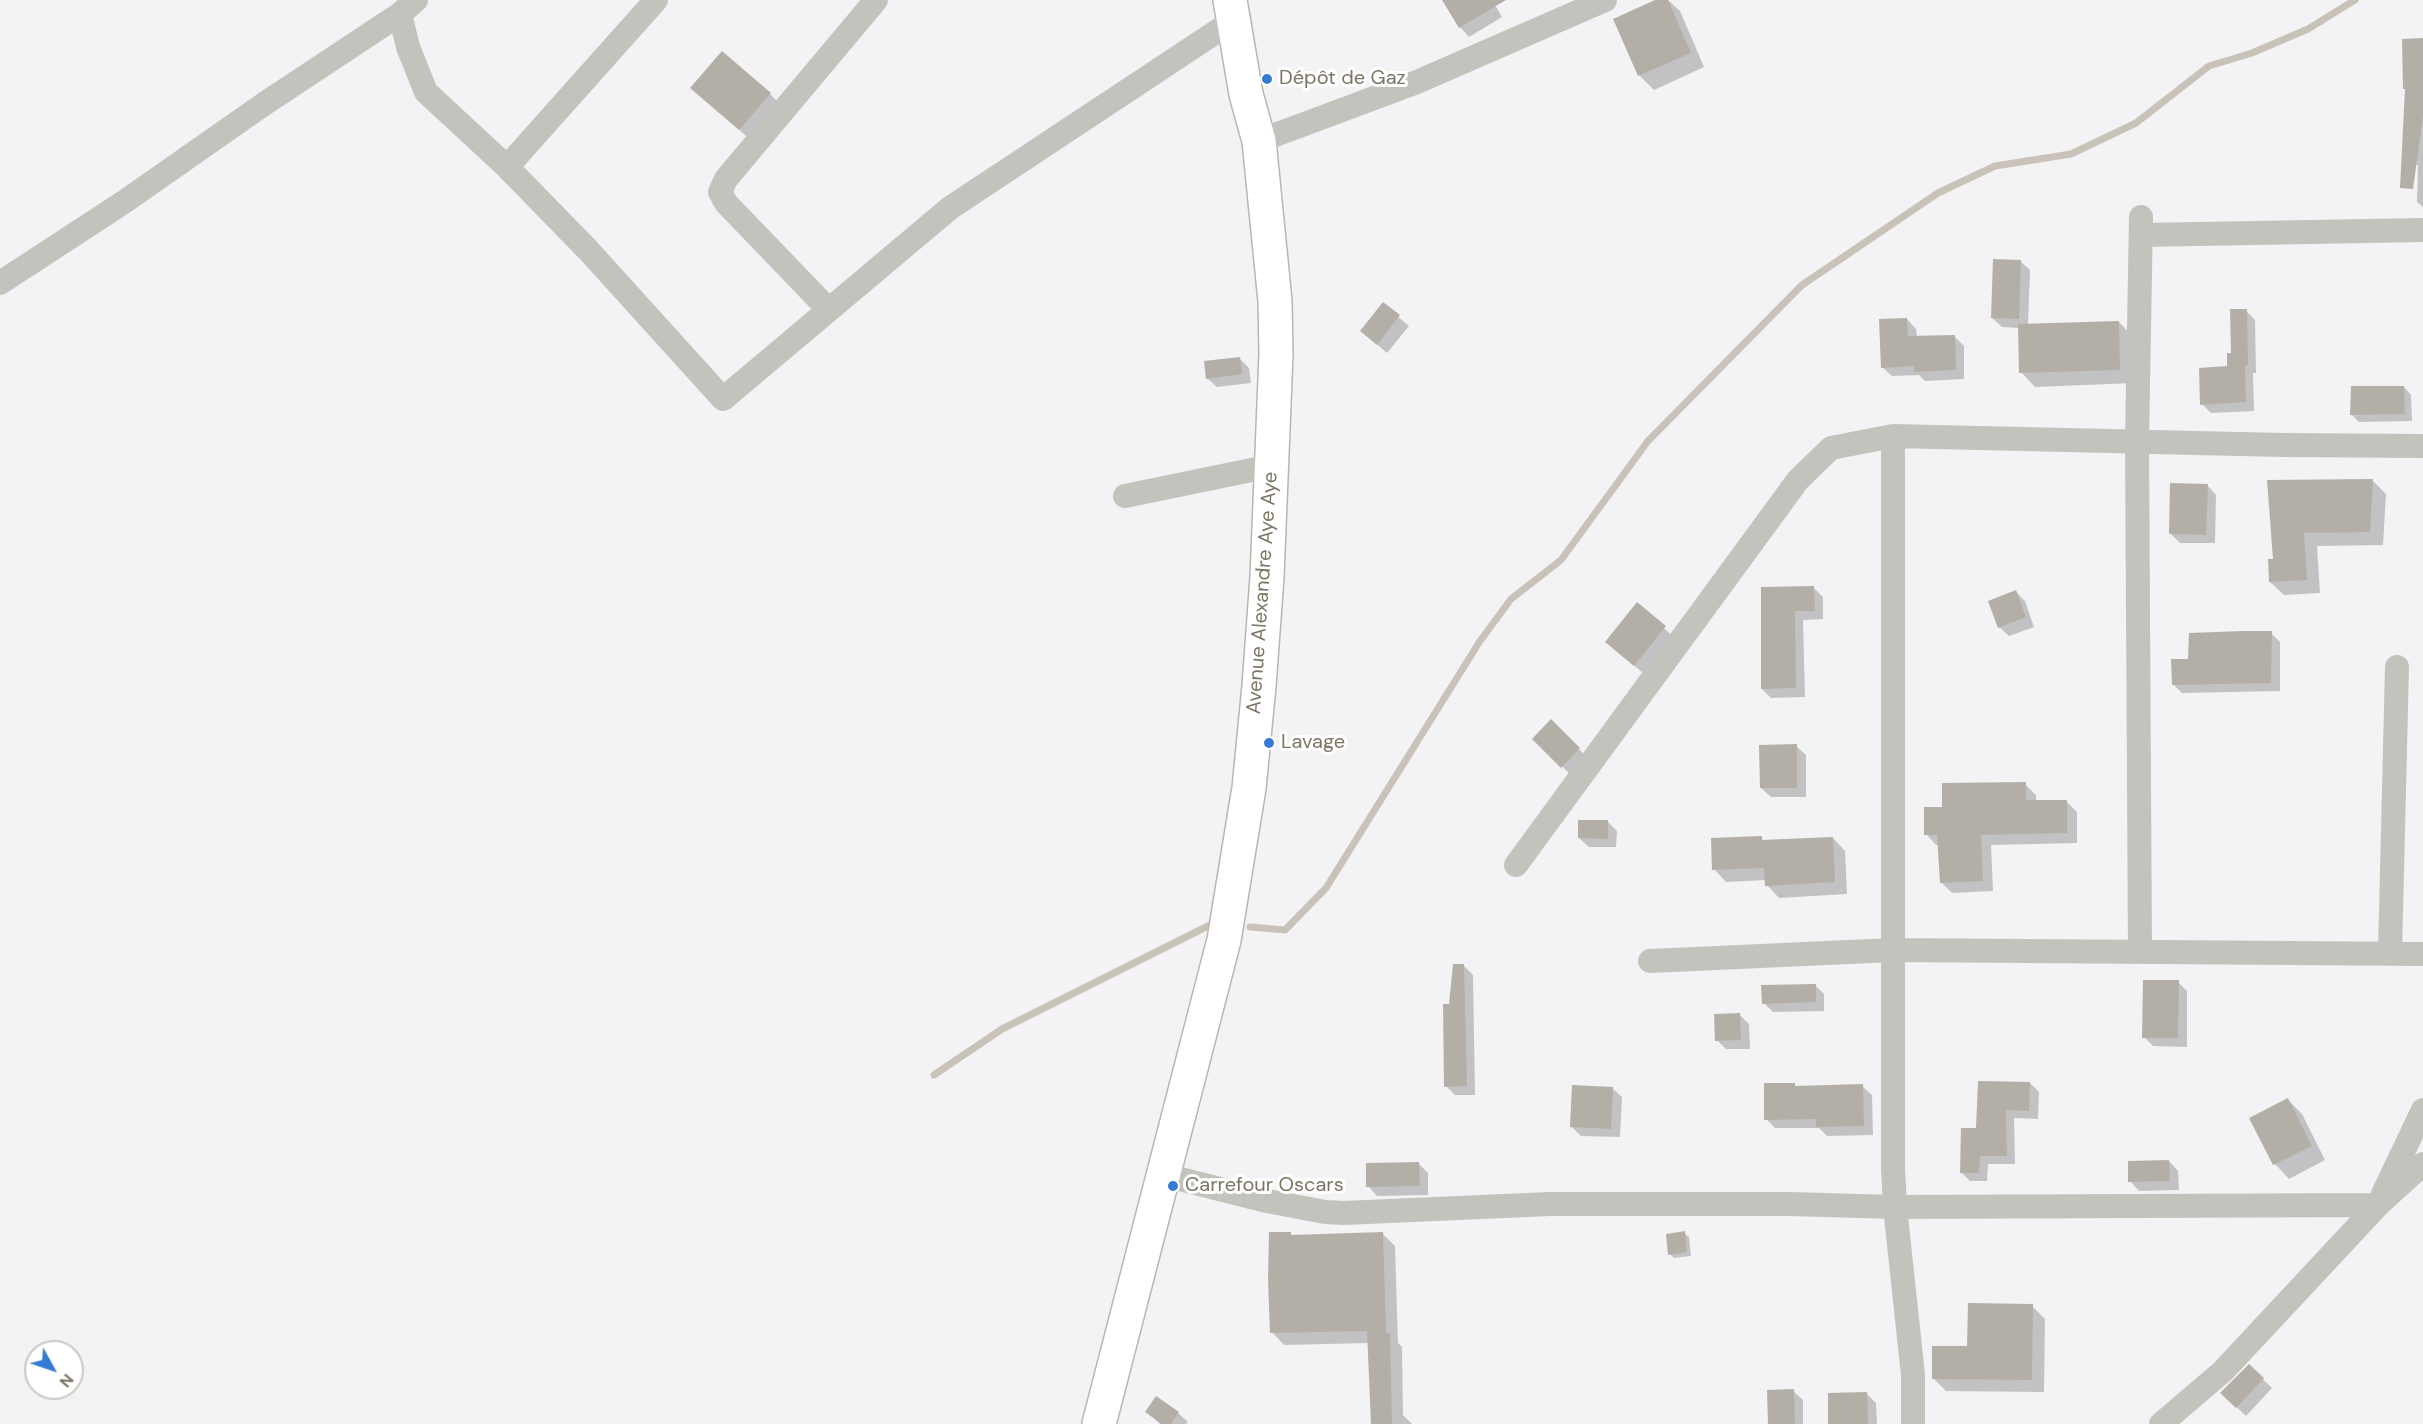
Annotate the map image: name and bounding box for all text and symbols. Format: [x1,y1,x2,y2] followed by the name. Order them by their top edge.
[1279,67,1406,91] place label: Dépôt de Gaz
[1260,72,1274,86] marker: Dépôt de Gaz
[1243,471,1283,715] street label: Avenue Alexandre Aye Aye
[1281,731,1345,755] place label: Lavage
[1262,736,1276,750] marker: Lavage
[1185,1174,1344,1198] place label: Carrefour Oscars
[1166,1179,1180,1193] marker: Carrefour Oscars
[24,1340,84,1400] north arrow
[55,1369,78,1392] text: N

